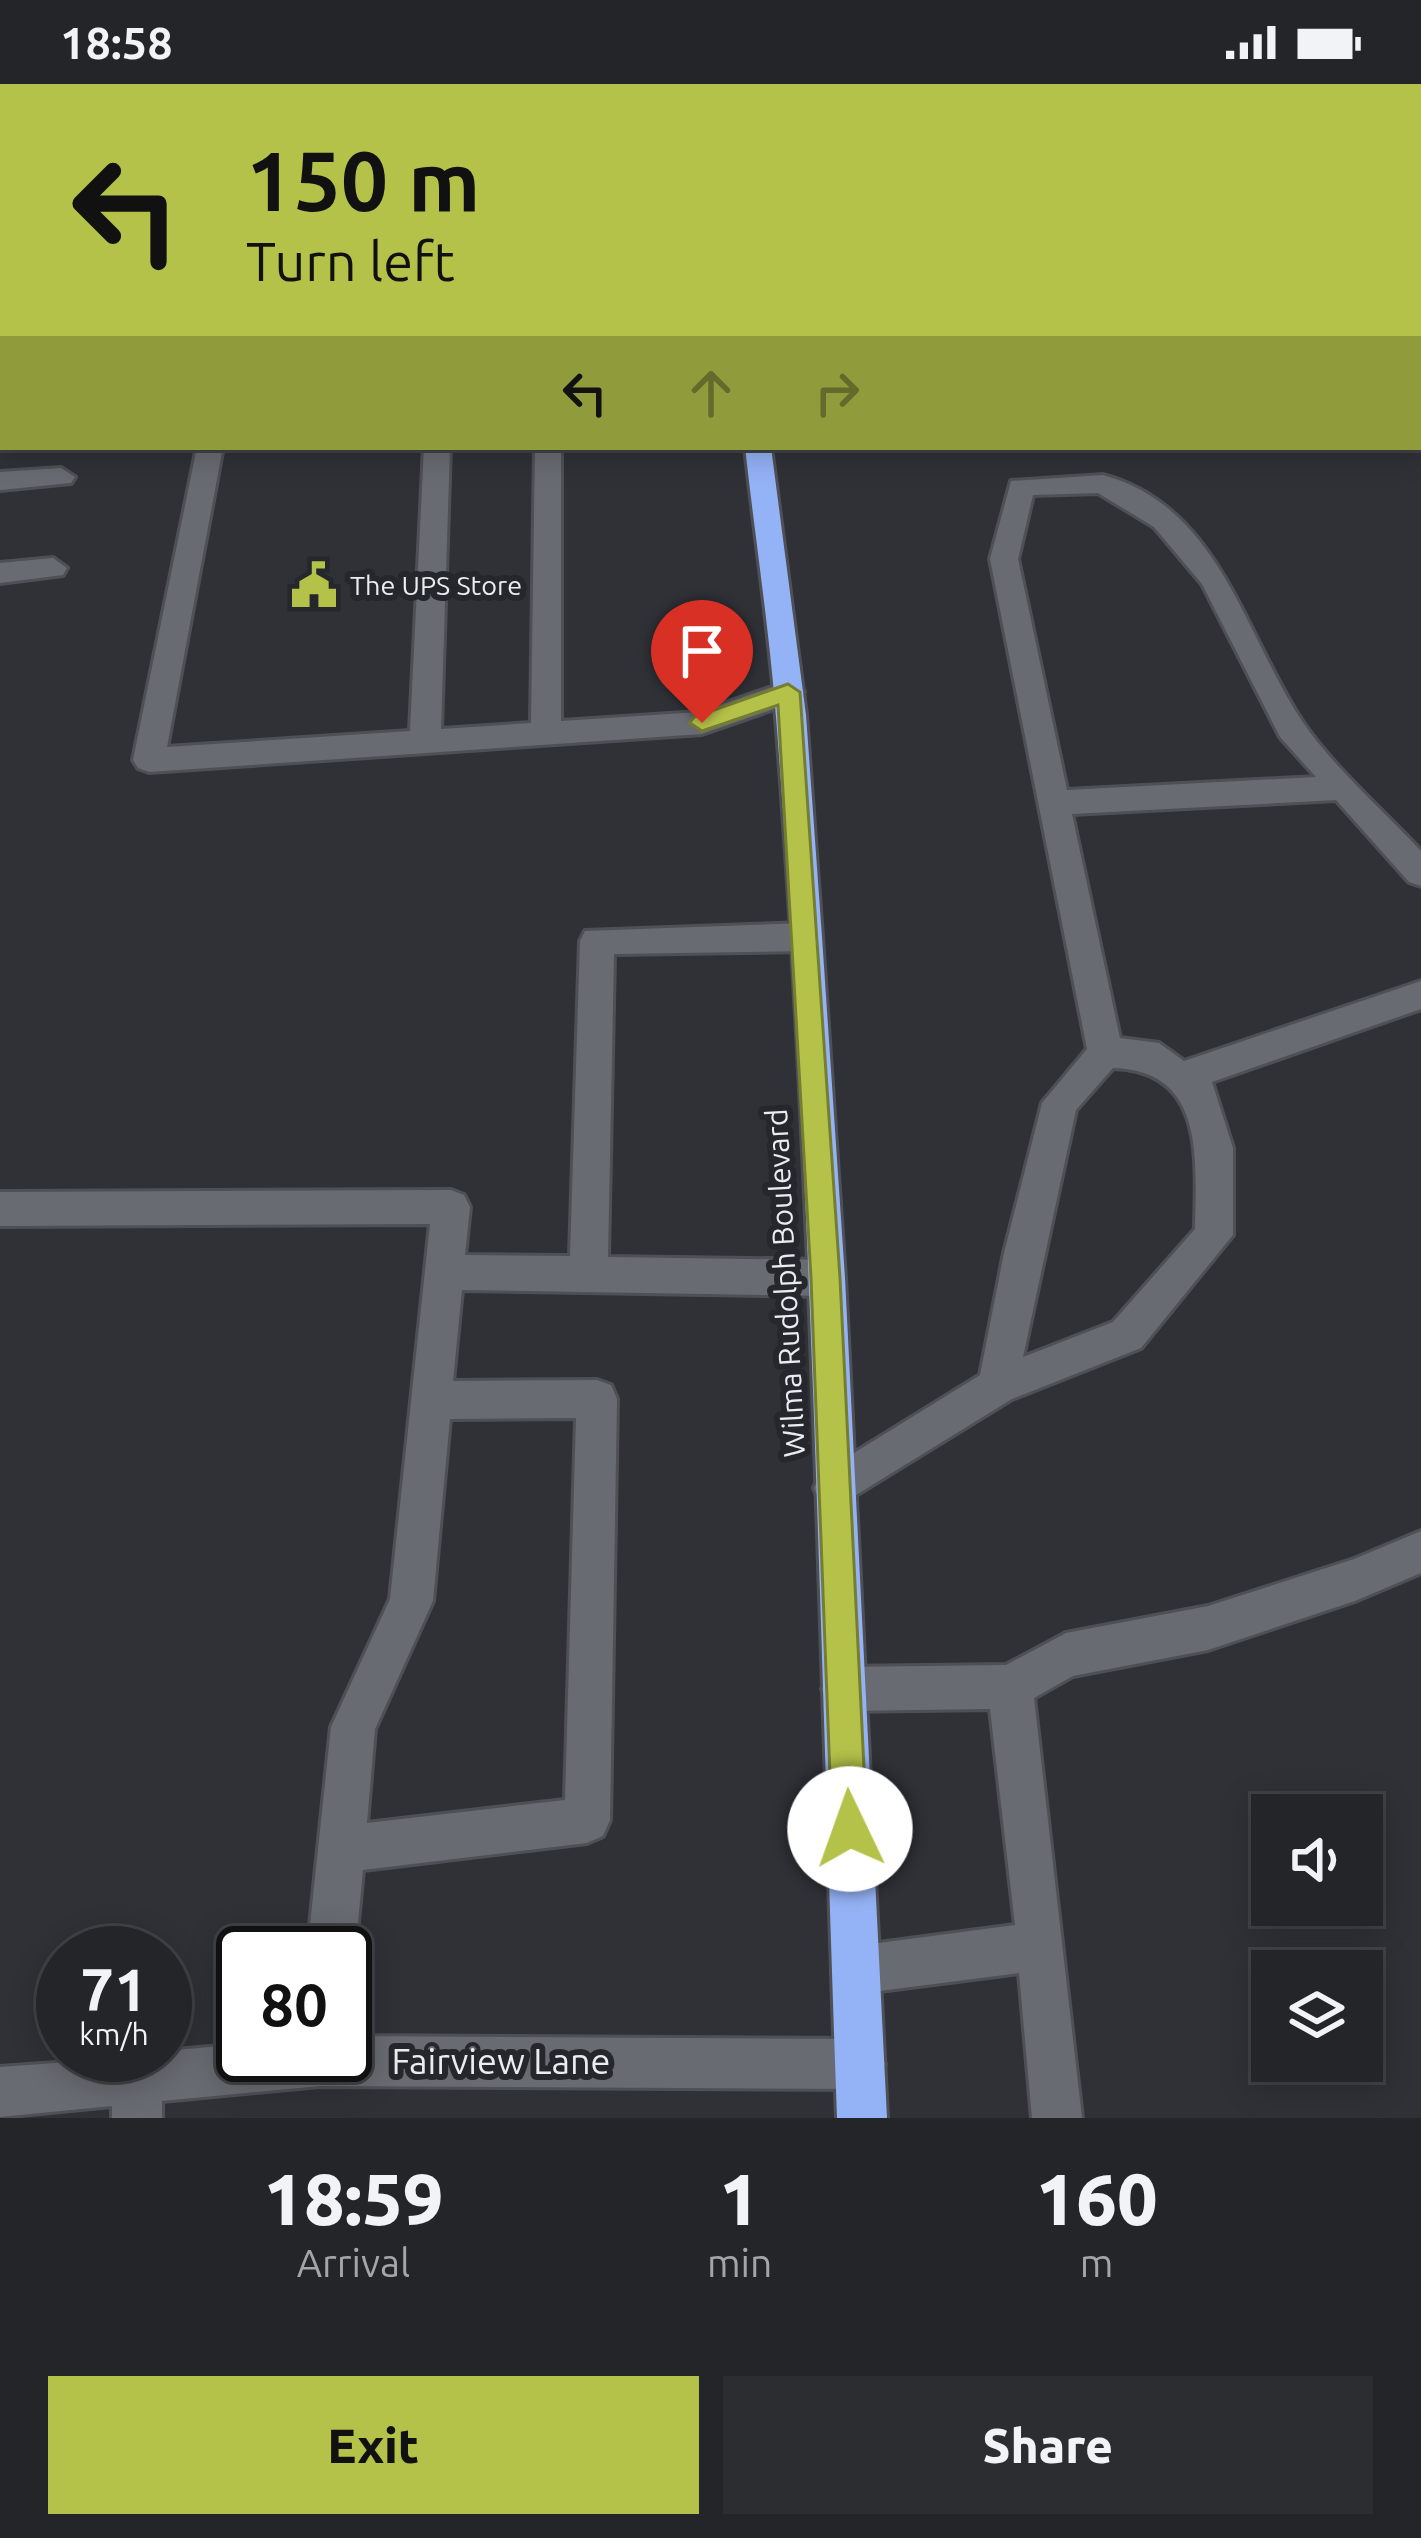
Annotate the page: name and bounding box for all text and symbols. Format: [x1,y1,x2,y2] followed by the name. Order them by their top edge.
[60,17,173,68] text: 18:58
[48,132,204,288] icon: left
[246,133,480,227] text: 150 m
[246,231,455,291] text: Turn left
[552,360,618,426] icon: left
[678,360,744,426] icon: ahead
[804,360,870,426] icon: right
[289,560,339,610] public building icon: The UPS Store
[350,570,522,600] place label: The UPS Store
[651,600,753,723] pin
[669,618,735,684] icon: arrive
[759,1108,811,1458] street label: Wilma Rudolph Boulevard
[787,1766,913,1892] position arrow
[1251,1794,1383,2082] map controls
[1251,1794,1383,1926] button: sound
[216,1926,372,2082] speed limit sign: 80
[1251,1950,1383,2082] button: layers
[80,1955,148,2022] text: 71
[79,2017,149,2051] text: km/h
[392,2040,610,2081] street label: Fairview Lane
[263,2158,444,2239] text: 18:59
[719,2158,760,2239] text: 1
[1036,2158,1158,2239] text: 160
[297,2241,410,2284] text: Arrival
[707,2241,772,2284] text: min
[1080,2241,1113,2284] text: m
[48,2376,699,2514] button: Exit
[723,2376,1373,2514] button: Share

